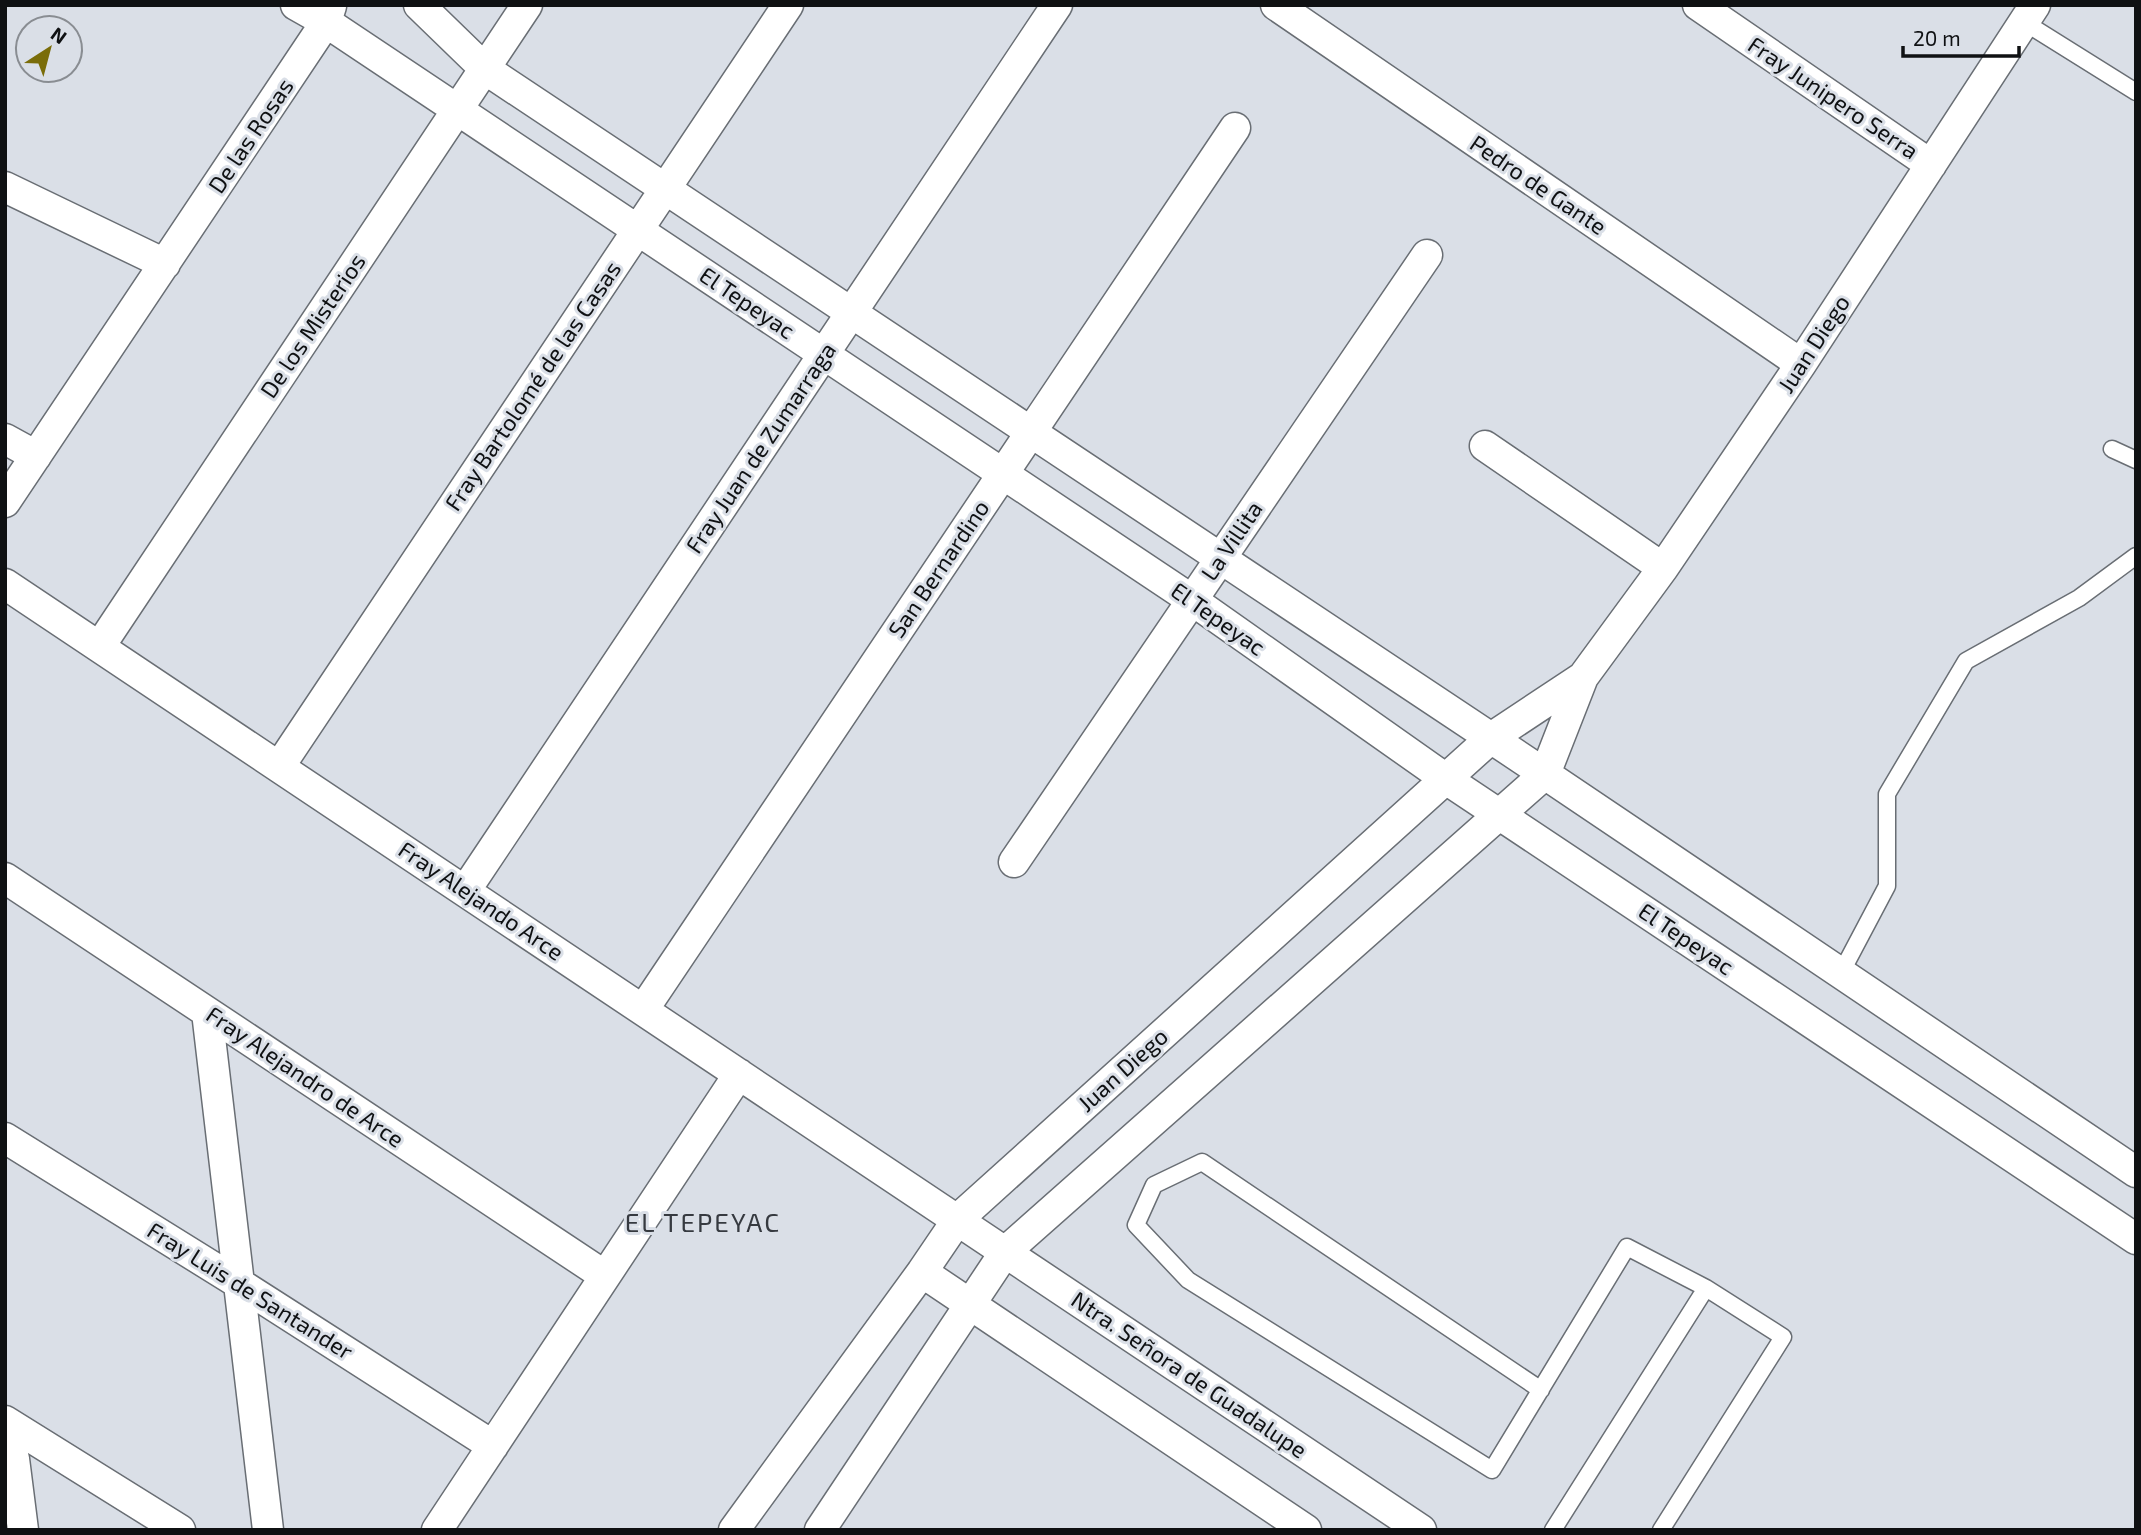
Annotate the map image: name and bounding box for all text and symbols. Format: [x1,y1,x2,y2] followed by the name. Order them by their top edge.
[14,14,84,84] north arrow
[1903,14,2018,58] scale bar
[47,22,72,48] text: N
[1913,25,1961,50] text: 20 m
[1743,30,1924,165] street label: Fray Junipero Serra
[202,73,299,198] street label: De las Rosas
[1465,128,1612,240] street label: Pedro de Gante
[254,248,371,403] street label: De los Misterios
[438,255,626,515] street label: Fray Bartolomé de las Casas
[695,260,800,344] street label: El Tepeyac
[1771,289,1855,398] street label: Juan Diego
[679,337,841,558] street label: Fray Juan de Zumarraga
[882,494,995,643] street label: San Bernardino
[1195,496,1268,585] street label: La Villita
[1166,576,1271,661] street label: El Tepeyac
[394,835,569,966] street label: Fray Alejando Arce
[1634,896,1739,980] street label: El Tepeyac
[201,1000,410,1153] street label: Fray Alejandro de Arce
[1072,1022,1173,1117] street label: Juan Diego
[625,1206,781,1237] district label: EL TEPEYAC
[143,1215,359,1365] street label: Fray Luis de Santander
[1066,1285,1313,1464] street label: Ntra. Señora de Guadalupe

